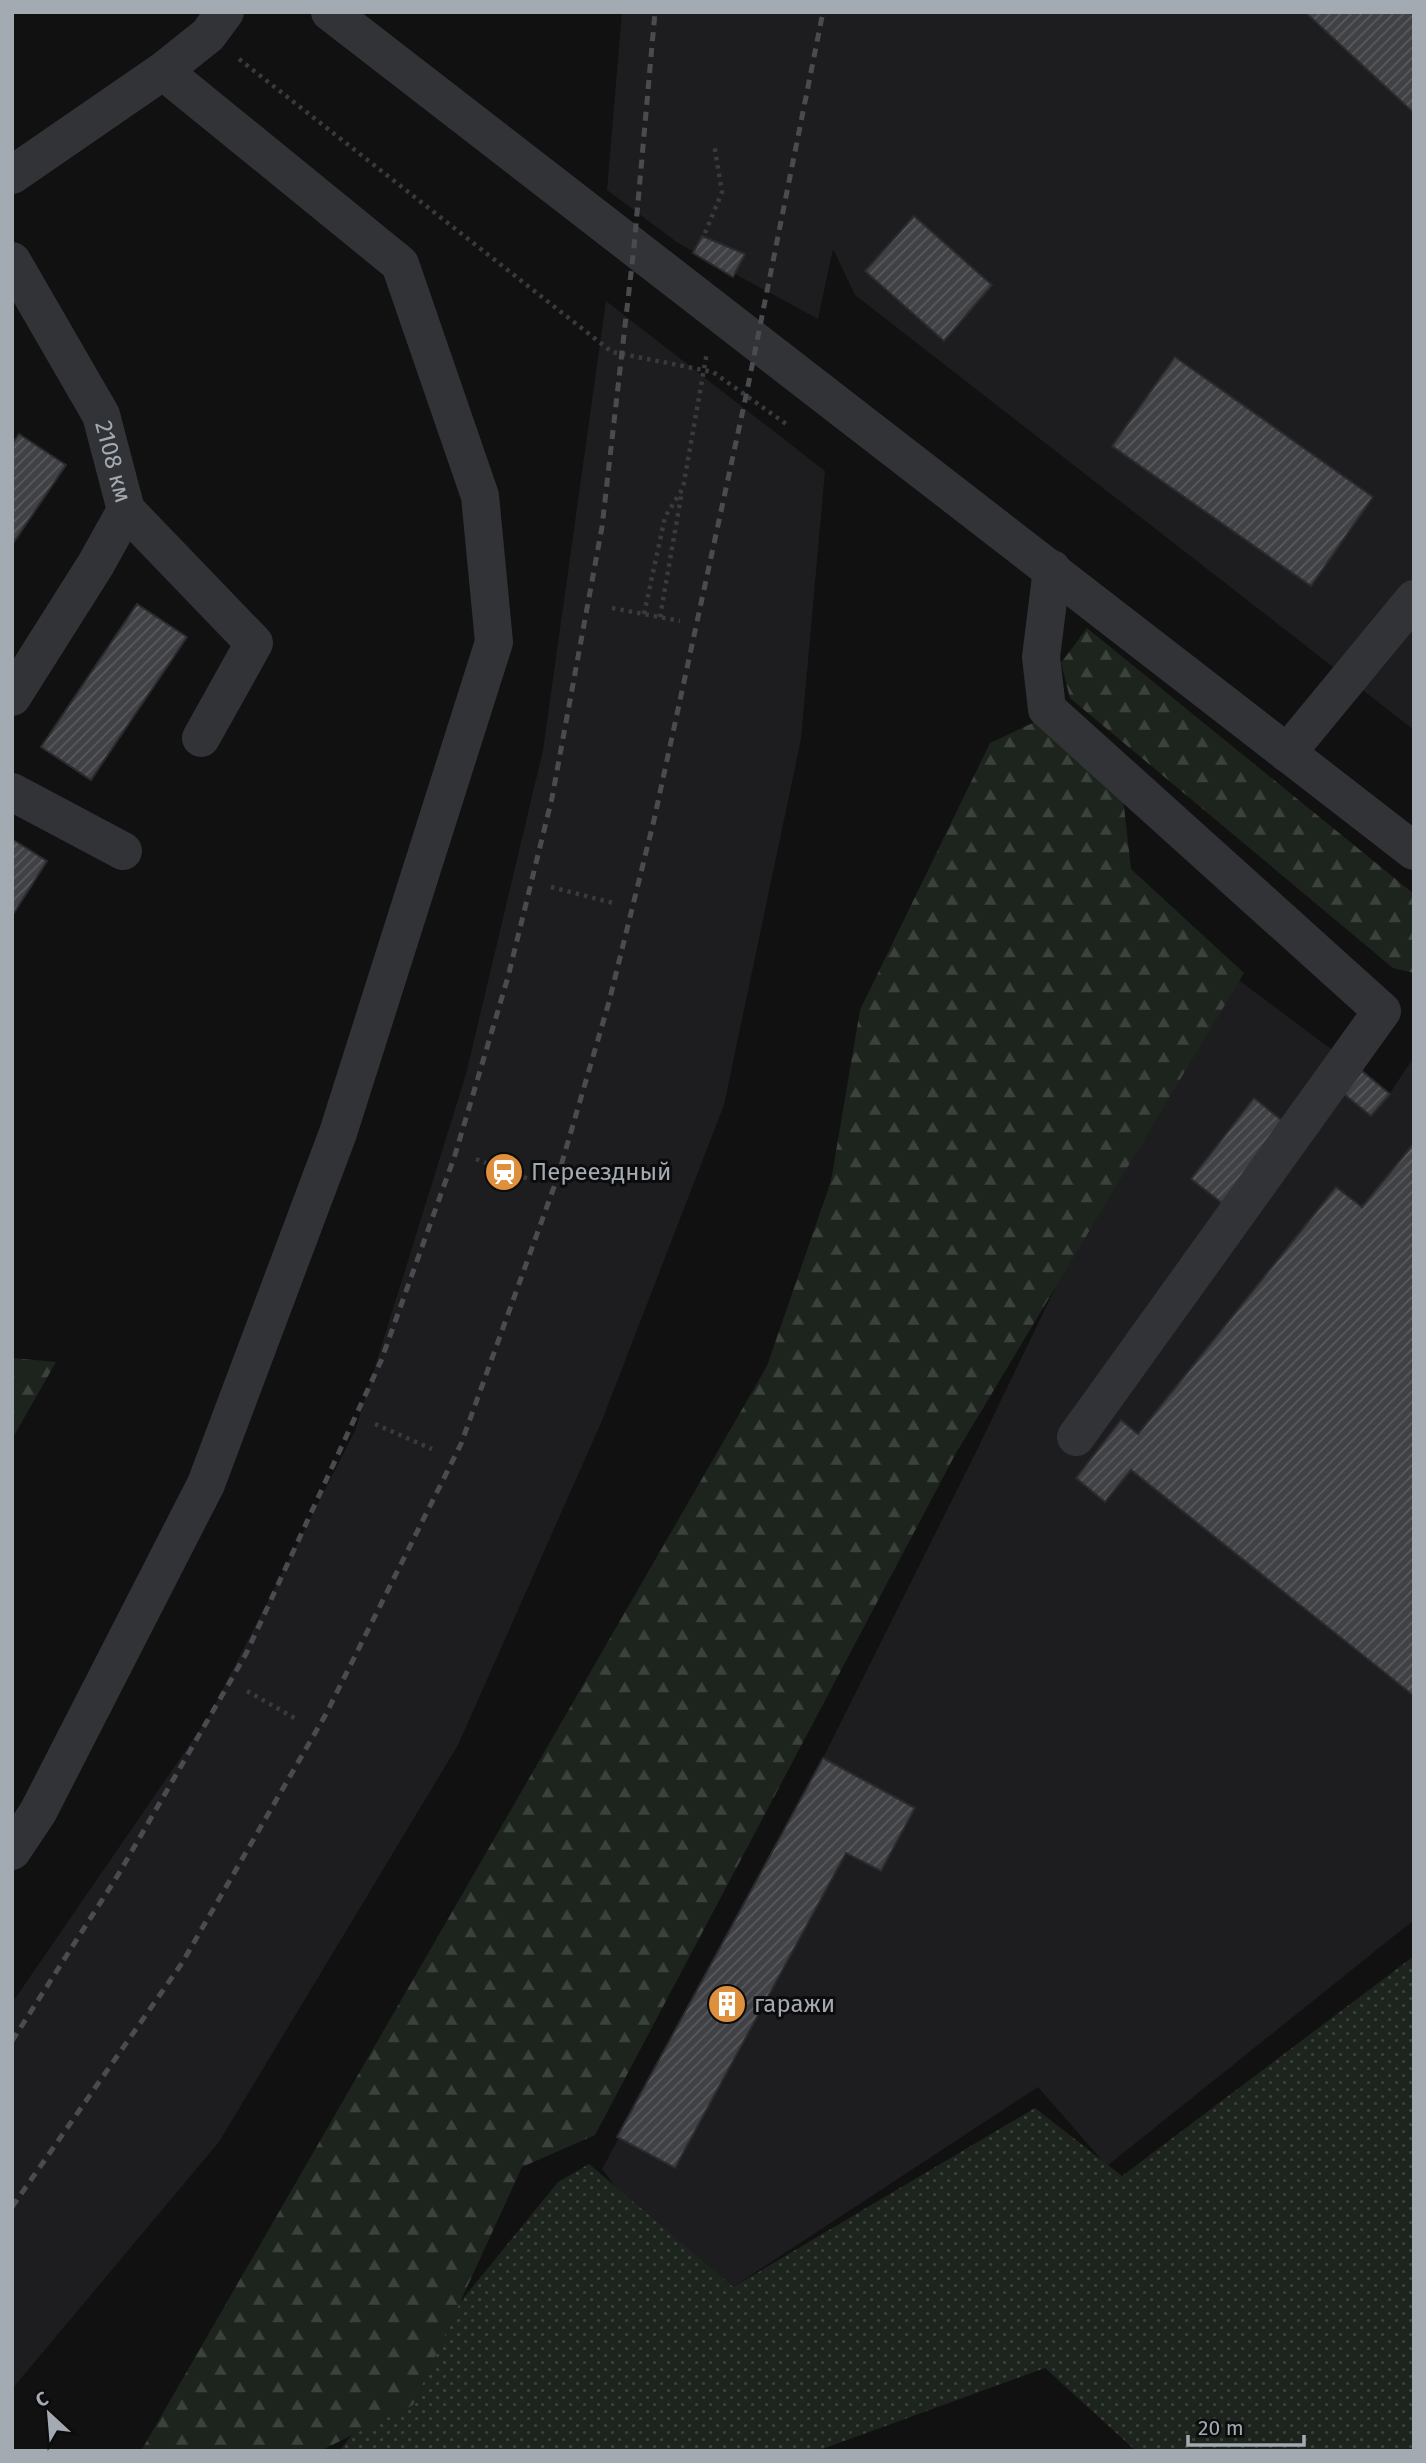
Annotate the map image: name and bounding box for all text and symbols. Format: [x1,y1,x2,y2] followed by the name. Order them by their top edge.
[89,418,137,505] street label: 2108 км
[483,1151,525,1193] station icon: Переездный
[531,1158,672,1186] place label: Переездный
[706,1983,748,2025] building icon: гаражи
[754,1990,835,2018] place label: гаражи
[14,2379,84,2449] north arrow
[32,2386,52,2412] text: С
[1188,2404,1304,2448] scale bar
[1198,2415,1244,2441] text: 20 m

